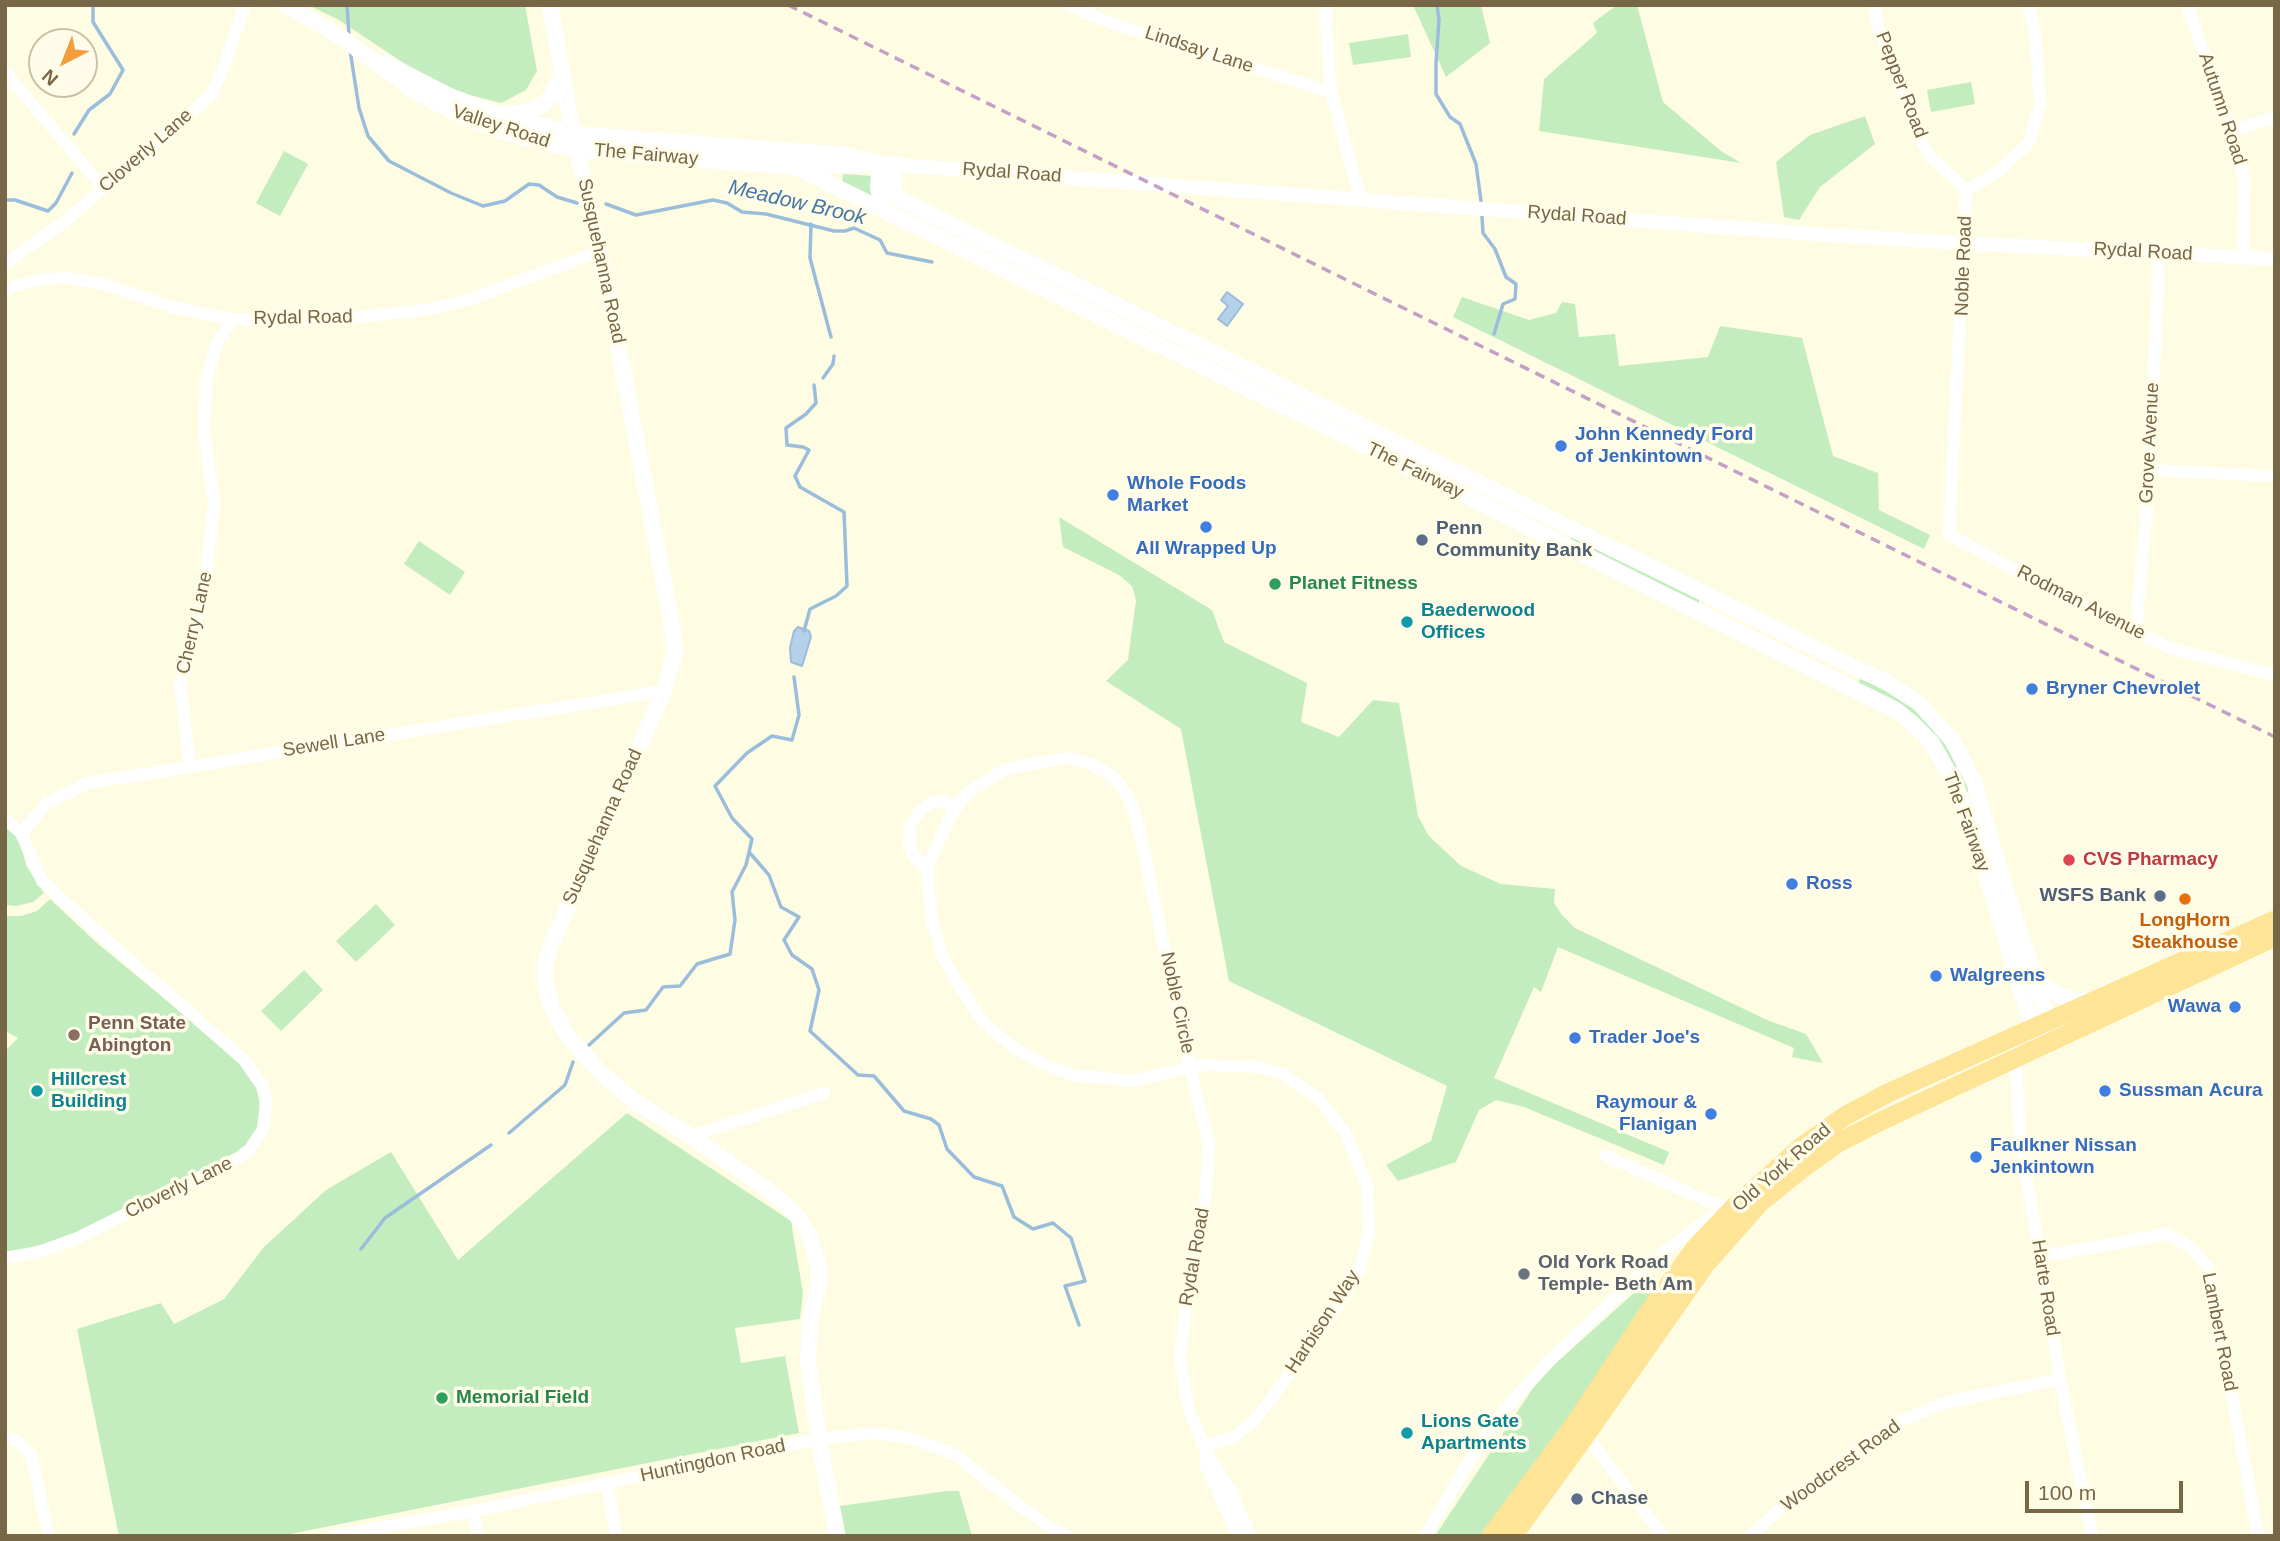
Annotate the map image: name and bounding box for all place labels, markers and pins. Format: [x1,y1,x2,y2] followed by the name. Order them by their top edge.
[1575,424,1753,468] place label: John Kennedy Ford of Jenkintown
[1553,438,1569,454] marker: John Kennedy Ford of Jenkintown
[1127,473,1246,517] place label: Whole Foods Market
[1105,487,1121,503] marker: Whole Foods Market
[1436,518,1592,562] place label: Penn Community Bank
[1198,519,1214,535] marker: All Wrapped Up
[1414,532,1430,548] marker: Penn Community Bank
[1135,538,1277,560] place label: All Wrapped Up
[1289,573,1418,595] place label: Planet Fitness
[1267,576,1283,592] marker: Planet Fitness
[1421,600,1535,644] place label: Baederwood Offices
[1399,614,1415,630] marker: Baederwood Offices
[2046,678,2200,700] place label: Bryner Chevrolet
[2024,681,2040,697] marker: Bryner Chevrolet
[2083,849,2218,871] place label: CVS Pharmacy
[2061,852,2077,868] marker: CVS Pharmacy
[1806,873,1852,895] place label: Ross
[1784,876,1800,892] marker: Ross
[2039,885,2146,907] place label: WSFS Bank
[2152,888,2168,904] marker: WSFS Bank
[2177,891,2193,907] marker: LongHorn Steakhouse
[2132,910,2238,954] place label: LongHorn Steakhouse
[1950,965,2045,987] place label: Walgreens
[1928,968,1944,984] marker: Walgreens
[2168,996,2221,1018] place label: Wawa
[2227,999,2243,1015] marker: Wawa
[88,1013,186,1057] place label: Penn State Abington
[66,1027,82,1043] marker: Penn State Abington
[1589,1027,1700,1049] place label: Trader Joe's
[1567,1030,1583,1046] marker: Trader Joe's
[51,1069,127,1113] place label: Hillcrest Building
[2119,1080,2263,1102] place label: Sussman Acura
[29,1083,45,1099] marker: Hillcrest Building
[2097,1083,2113,1099] marker: Sussman Acura
[1596,1092,1697,1136] place label: Raymour & Flanigan
[1703,1106,1719,1122] marker: Raymour & Flanigan
[1990,1135,2137,1179] place label: Faulkner Nissan Jenkintown
[1968,1149,1984,1165] marker: Faulkner Nissan Jenkintown
[1538,1252,1693,1296] place label: Old York Road Temple- Beth Am
[1516,1266,1532,1282] marker: Old York Road Temple- Beth Am
[456,1387,589,1409] place label: Memorial Field
[434,1390,450,1406] marker: Memorial Field
[1421,1411,1527,1455] place label: Lions Gate Apartments
[1399,1425,1415,1441] marker: Lions Gate Apartments
[1591,1488,1648,1510] place label: Chase
[1569,1491,1585,1507] marker: Chase

